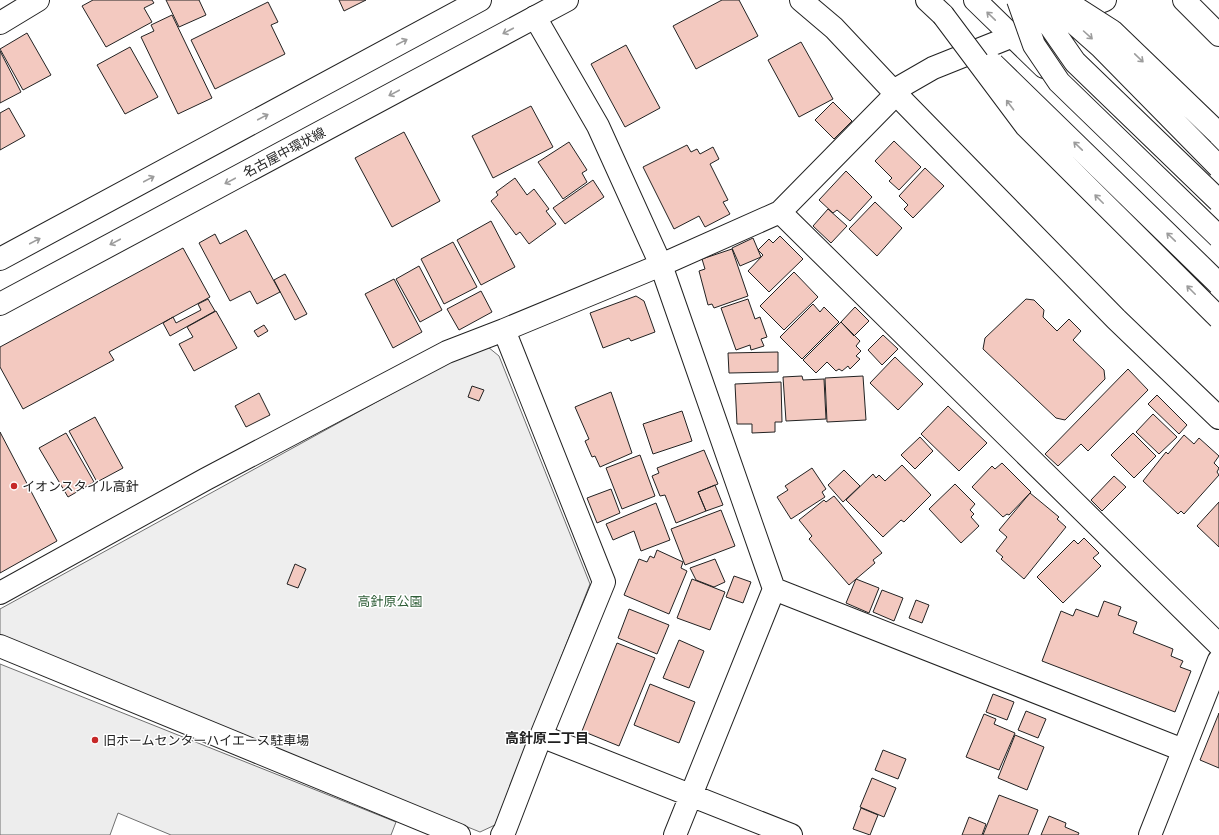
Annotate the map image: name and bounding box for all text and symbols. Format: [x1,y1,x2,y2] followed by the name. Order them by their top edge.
[986,11,996,21] one-way arrow
[502,28,514,36] one-way arrow
[1082,31,1093,40] one-way arrow
[396,38,408,46] one-way arrow
[1134,53,1145,62] one-way arrow
[388,90,400,97] one-way arrow
[1006,99,1014,110] one-way arrow
[257,113,269,121] one-way arrow
[241,124,328,180] street label: 名古屋中環状線
[1073,142,1083,151] one-way arrow
[143,175,155,183] one-way arrow
[224,178,236,185] one-way arrow
[1094,194,1104,204] one-way arrow
[1166,232,1176,242] one-way arrow
[28,237,40,245] one-way arrow
[110,239,122,247] one-way arrow
[1186,286,1196,295] one-way arrow
[22,479,139,494] place label: イオンスタイル高針
[9,481,19,491] marker: イオンスタイル高針
[357,594,423,609] park label: 高針原公園
[505,730,589,746] district label: 高針原二丁目
[103,733,309,748] place label: 旧ホームセンターハイエース駐車場
[90,735,100,745] marker: 旧ホームセンターハイエース駐車場

